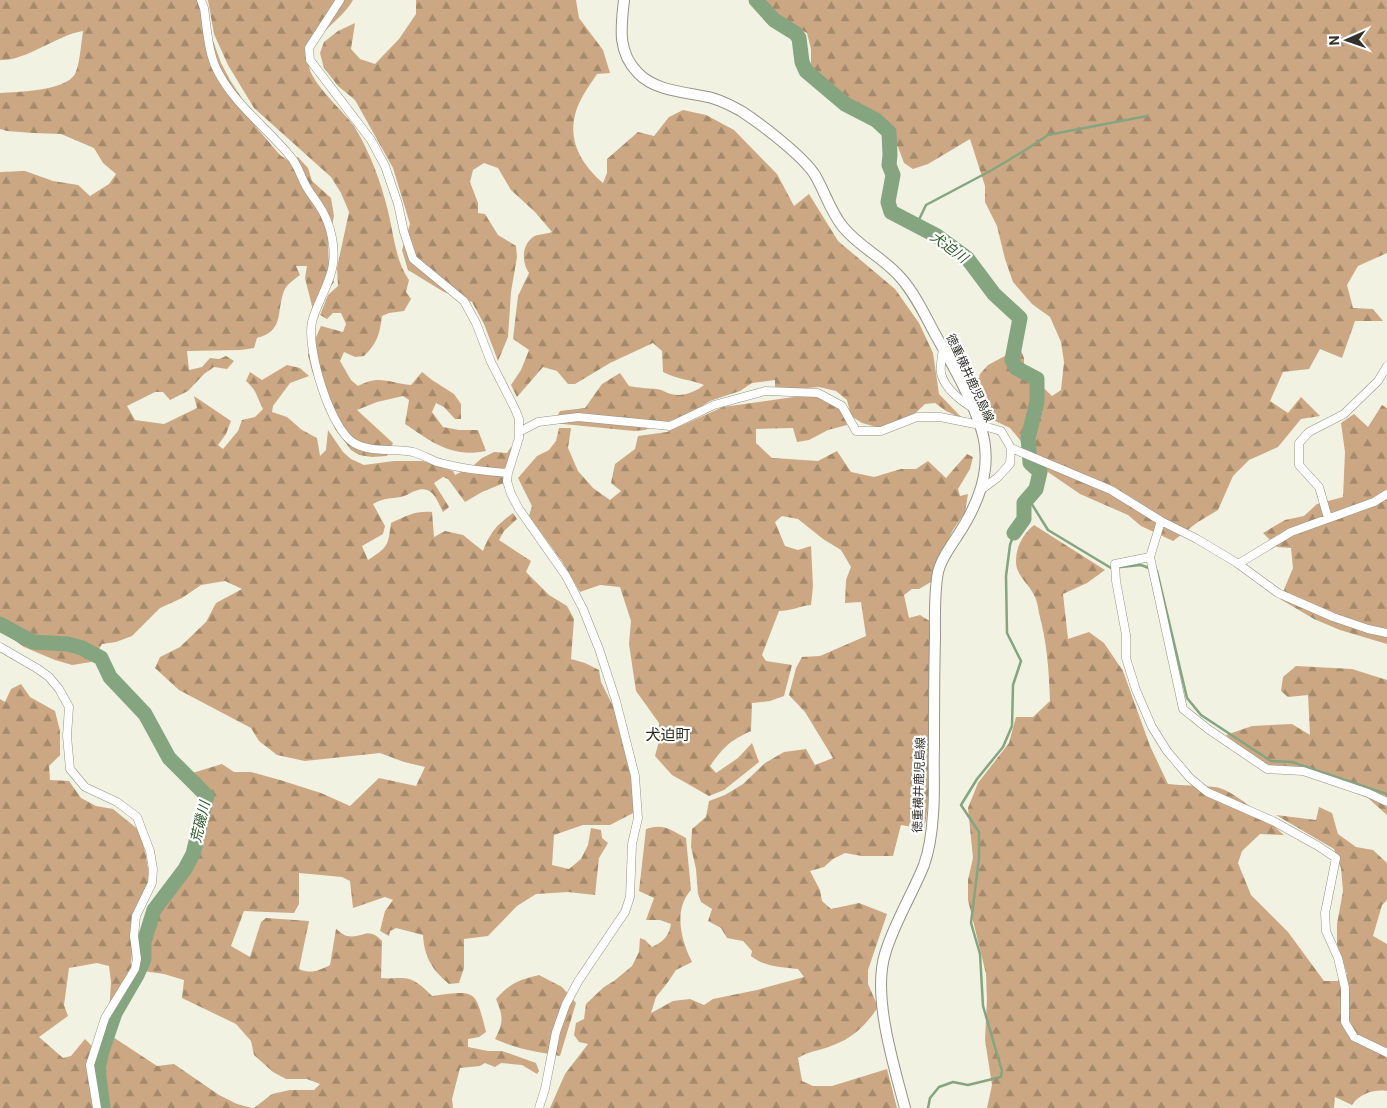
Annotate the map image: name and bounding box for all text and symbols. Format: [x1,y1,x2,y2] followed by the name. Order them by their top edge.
[1322,15,1372,65] north arrow
[1326,35,1342,46] text: N
[927,228,972,267] water label: 犬迫川
[943,332,997,424] street label: 徳重横井鹿児島線
[645,726,691,744] district label: 犬迫町
[910,737,928,833] street label: 徳重横井鹿児島線
[187,798,213,844] water label: 荒磯川

